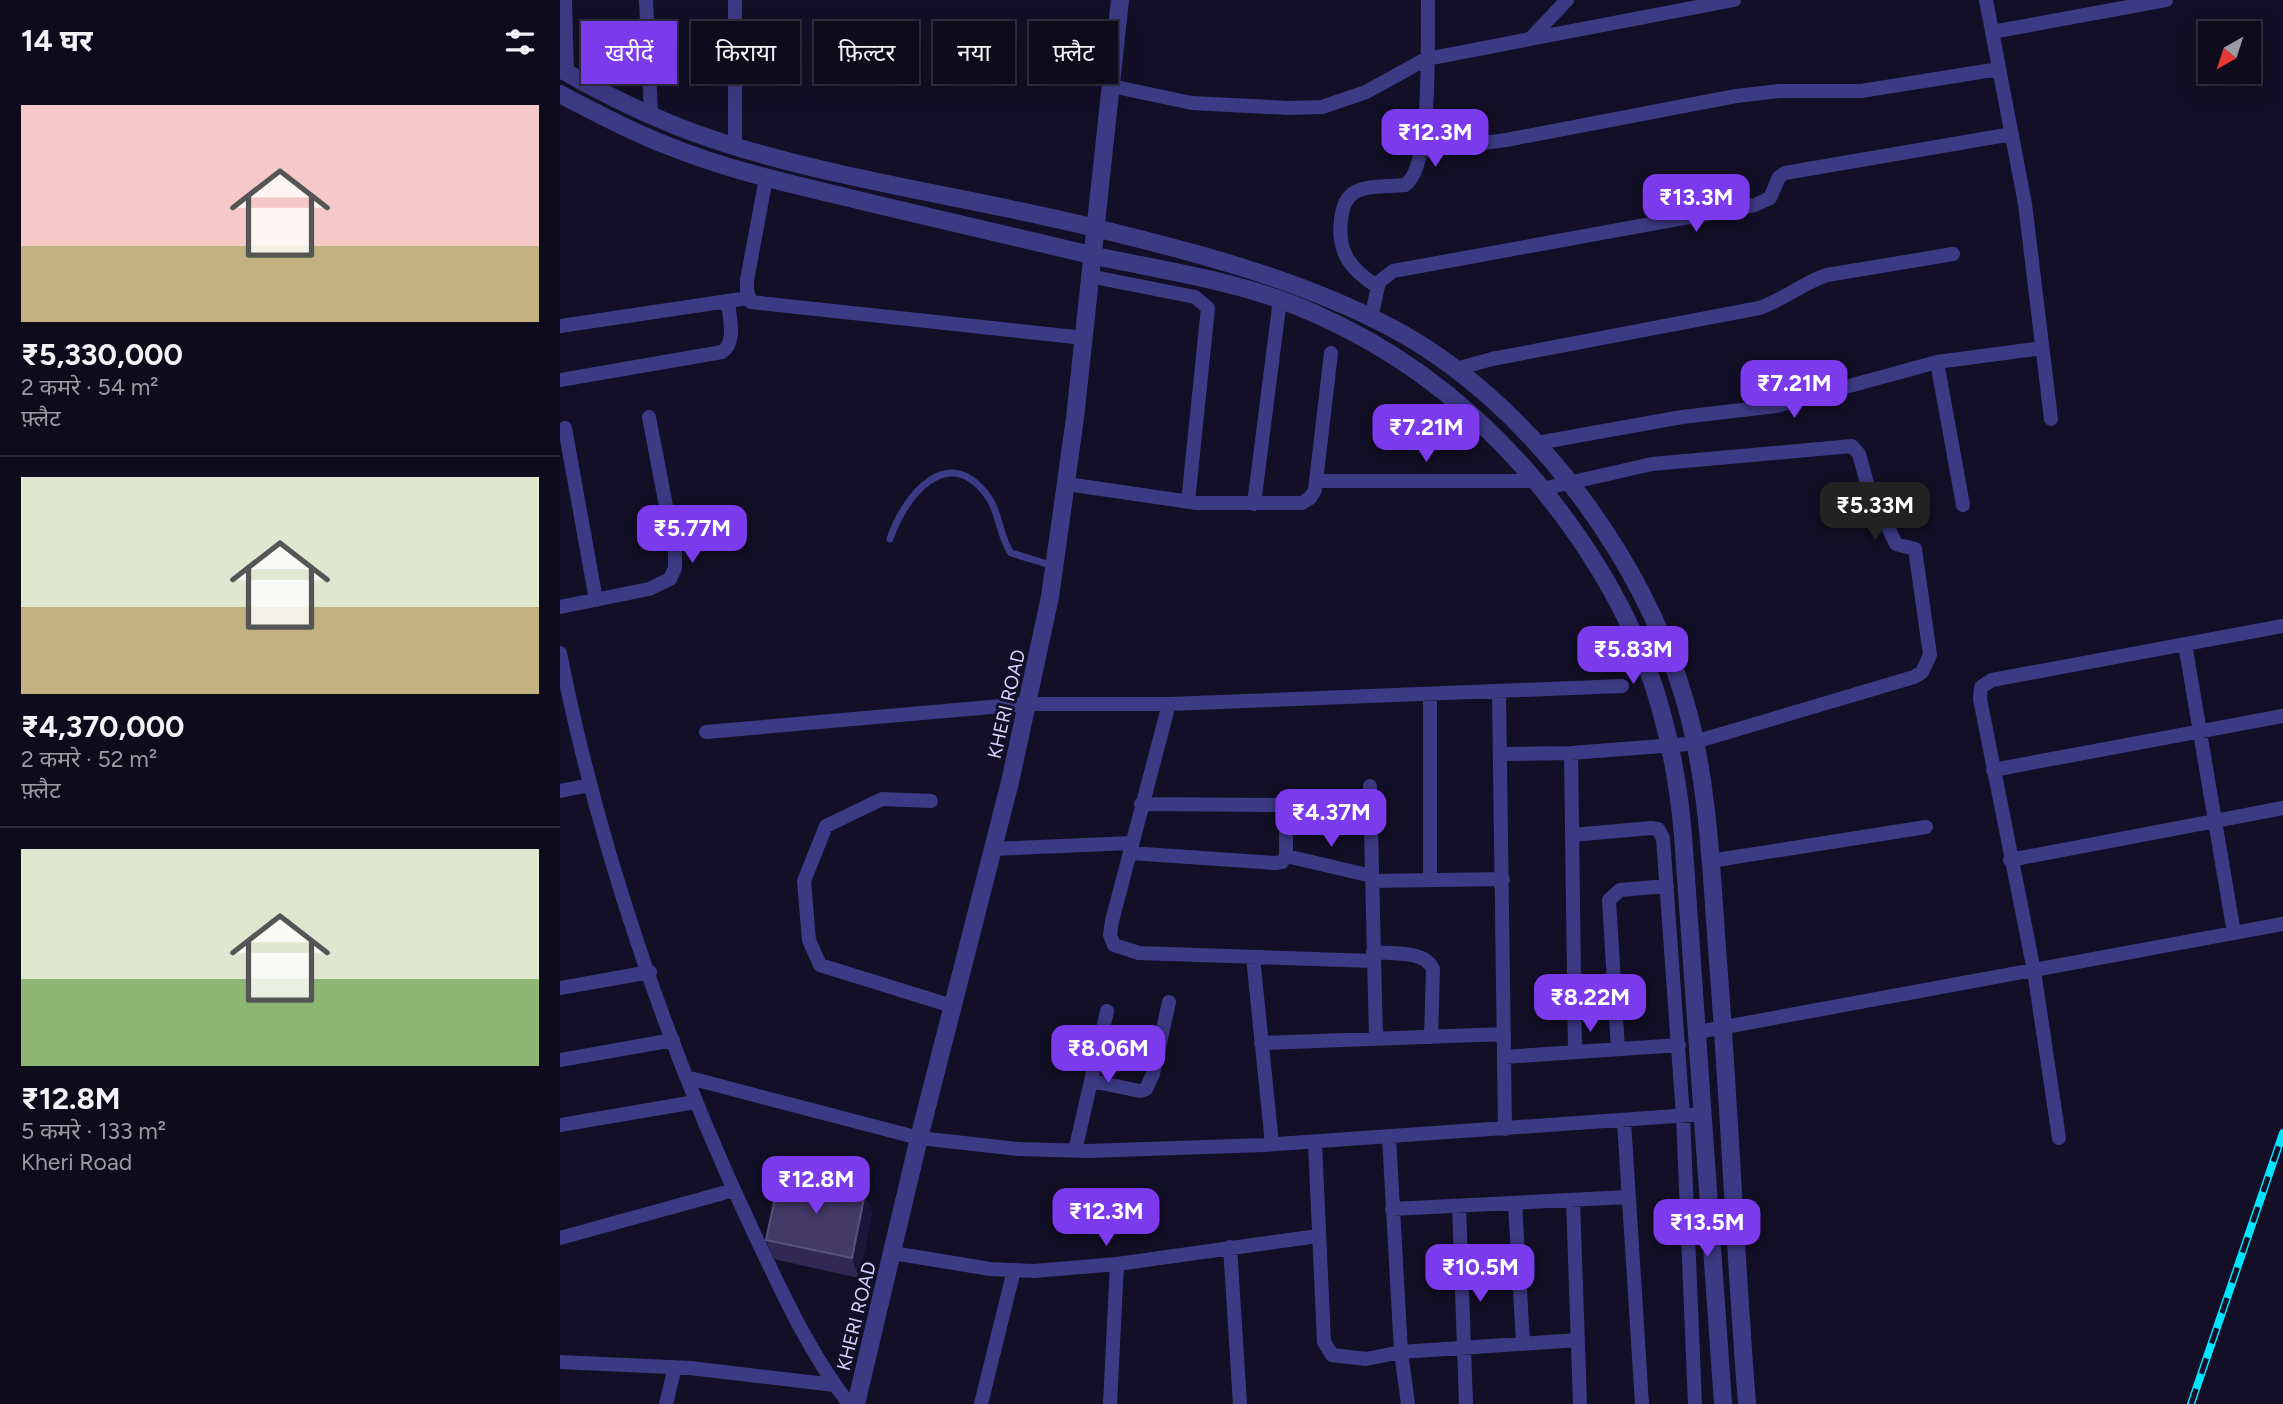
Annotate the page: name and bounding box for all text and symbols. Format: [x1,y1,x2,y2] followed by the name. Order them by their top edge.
[581,21,677,84] chip: खरीदें
[691,21,800,84] chip: किराया
[814,21,919,84] chip: फ़िल्टर
[933,21,1015,84] chip: नया
[1029,21,1118,84] chip: फ़्लैट
[2198,21,2261,84] north arrow
[2198,21,2261,84] map controls
[21,22,92,59] text: 14 घर
[501,23,539,61] icon: filters
[1378,110,1492,169] pin: ₹12.3M
[1397,118,1473,146] text: ₹12.3M
[217,150,343,276] icon: home
[1639,174,1753,234] pin: ₹13.3M
[1659,183,1733,211] text: ₹13.3M
[21,336,183,373] text: ₹5,330,000
[1737,360,1851,420] pin: ₹7.21M
[1756,369,1832,397] text: ₹7.21M
[21,373,159,401] text: 2 कमरे · 54 m²
[21,404,61,432] text: फ़्लैट
[1369,405,1483,464] pin: ₹7.21M
[1388,413,1464,441] text: ₹7.21M
[1818,482,1932,542] pin: ₹5.33M
[1836,491,1914,519] text: ₹5.33M
[635,505,749,565] pin: ₹5.77M
[653,514,731,542] text: ₹5.77M
[217,522,343,648] icon: home
[1576,626,1690,686] pin: ₹5.83M
[1593,635,1673,663] text: ₹5.83M
[983,647,1030,761] street label: KHERI ROAD
[21,708,185,745] text: ₹4,370,000
[21,745,157,773] text: 2 कमरे · 52 m²
[21,776,61,804] text: फ़्लैट
[1274,790,1388,849] pin: ₹4.37M
[1291,798,1371,826] text: ₹4.37M
[217,895,343,1021] icon: home
[1533,974,1647,1034] pin: ₹8.22M
[1550,983,1630,1011] text: ₹8.22M
[1051,1026,1165,1085] pin: ₹8.06M
[1067,1034,1149,1062] text: ₹8.06M
[21,1080,121,1117] text: ₹12.8M
[21,1117,166,1145] text: 5 कमरे · 133 m²
[21,1148,132,1176] text: Kheri Road
[759,1156,873,1216] pin: ₹12.8M
[778,1165,854,1193] text: ₹12.8M
[1049,1188,1163,1248] pin: ₹12.3M
[1068,1197,1144,1225] text: ₹12.3M
[1650,1200,1764,1259] pin: ₹13.5M
[1669,1208,1745,1236] text: ₹13.5M
[1423,1244,1537,1304] pin: ₹10.5M
[1441,1253,1519,1281] text: ₹10.5M
[832,1259,881,1373] street label: KHERI ROAD

